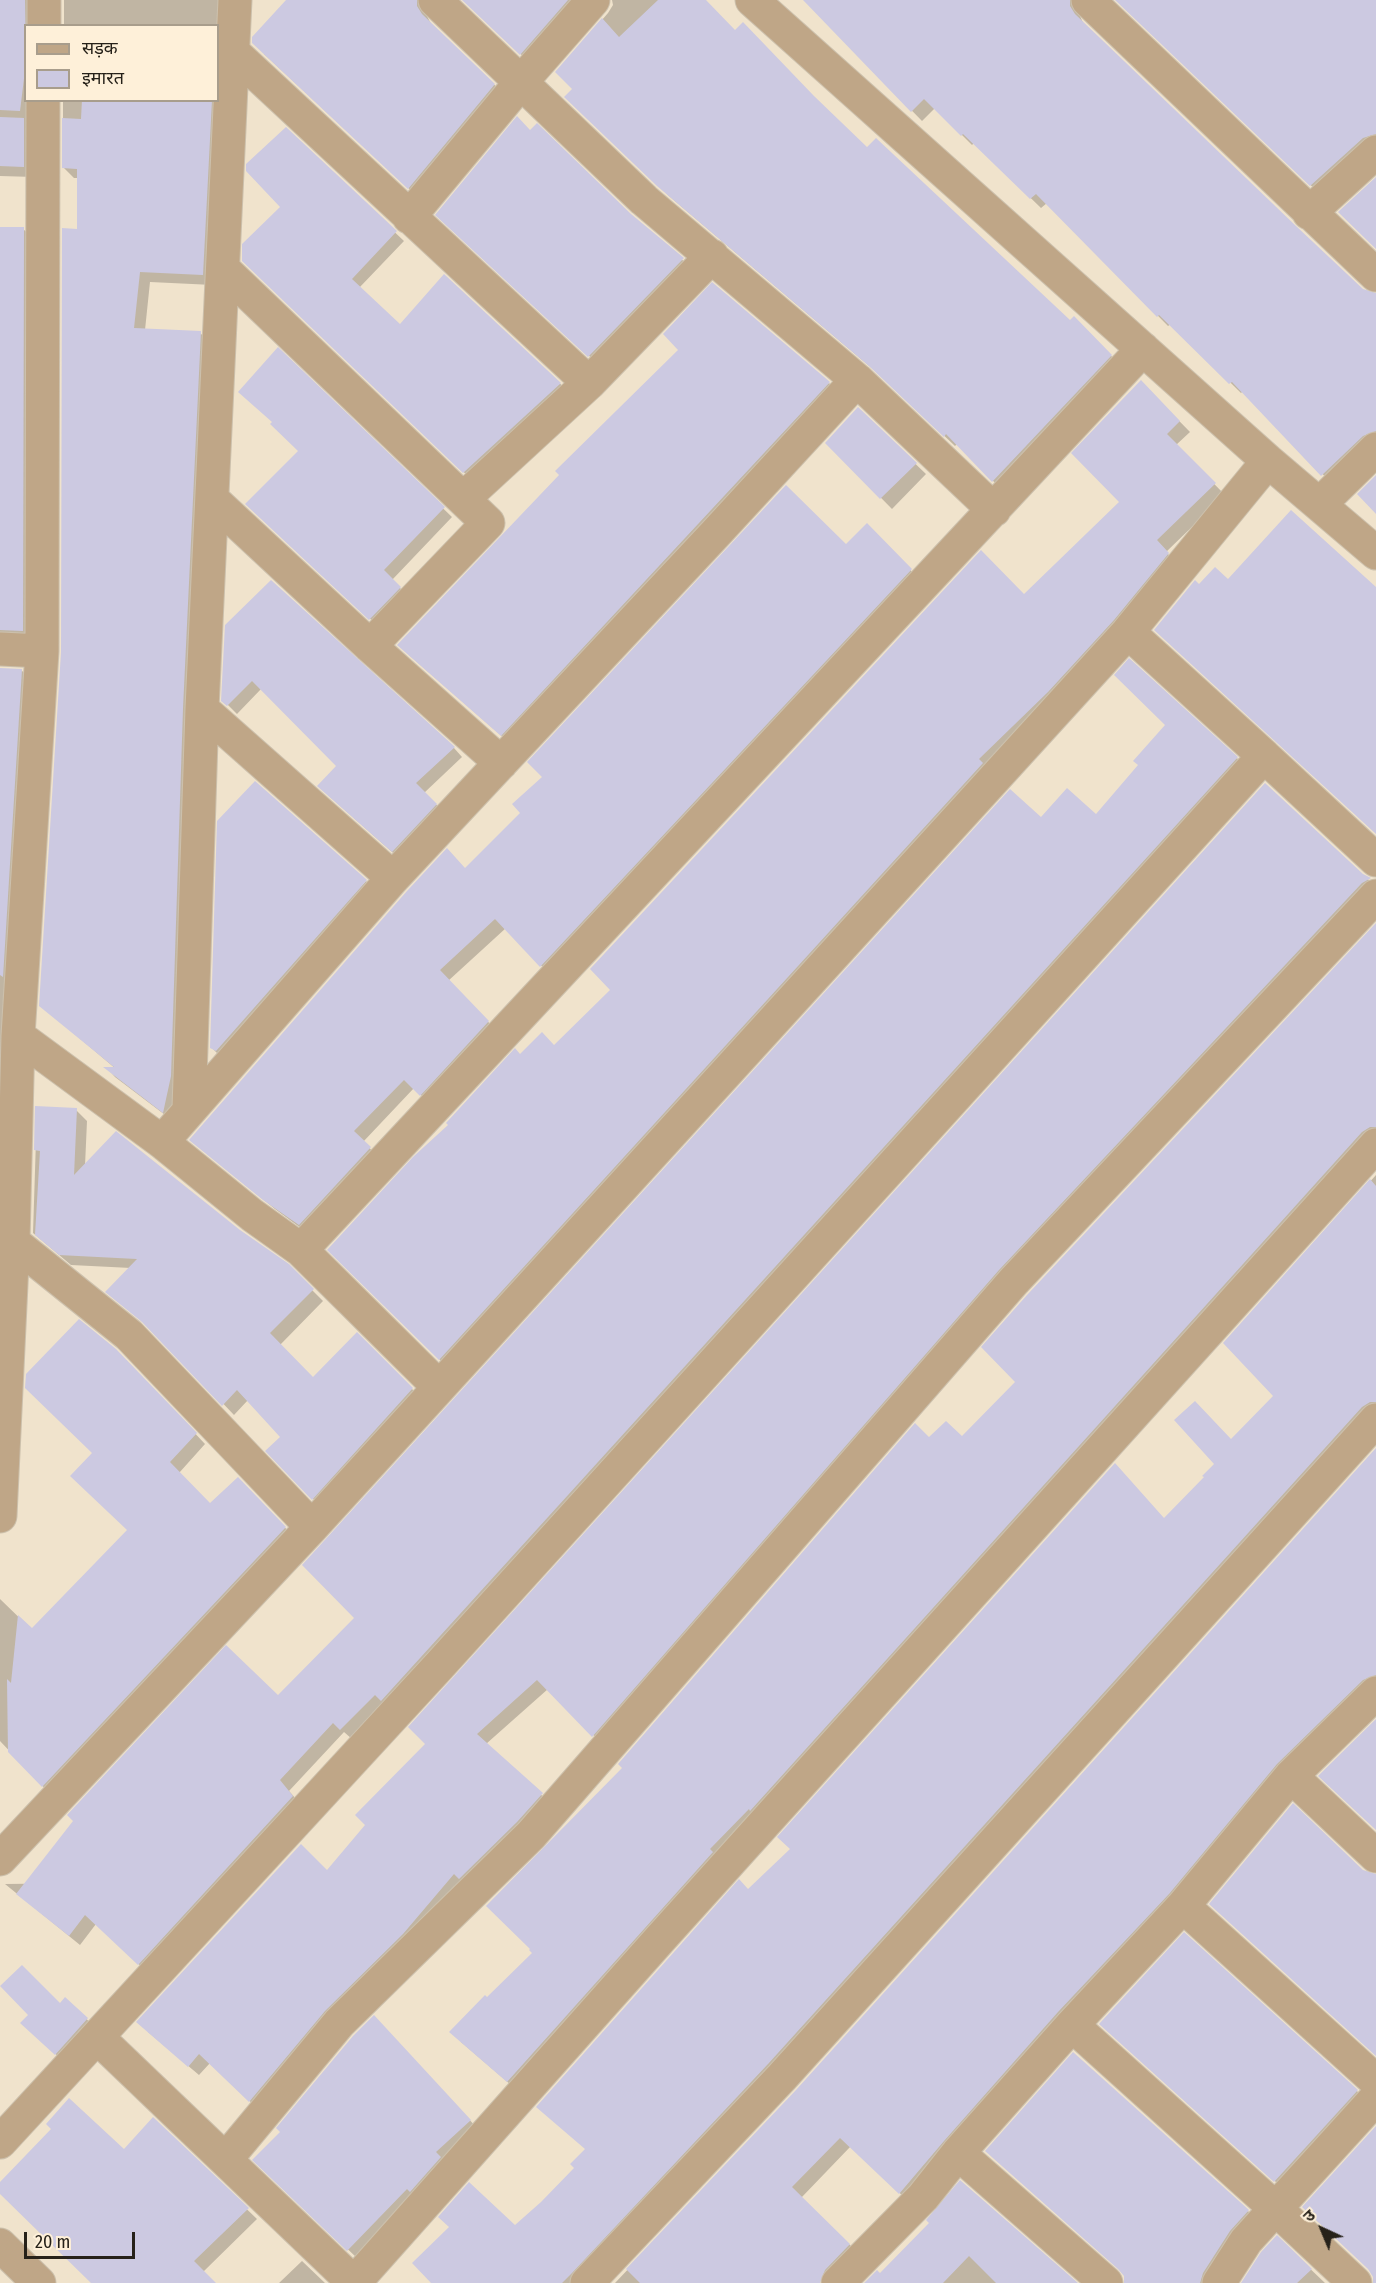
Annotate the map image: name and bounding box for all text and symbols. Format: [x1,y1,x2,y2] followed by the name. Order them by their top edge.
[24,24,219,102] legend
[82,37,118,59] text: सड़क
[82,67,124,89] text: इमारत
[1292,2199,1352,2259] north arrow
[1299,2206,1319,2226] text: उ
[27,2220,138,2258] scale bar
[35,2231,70,2253] text: 20 m

